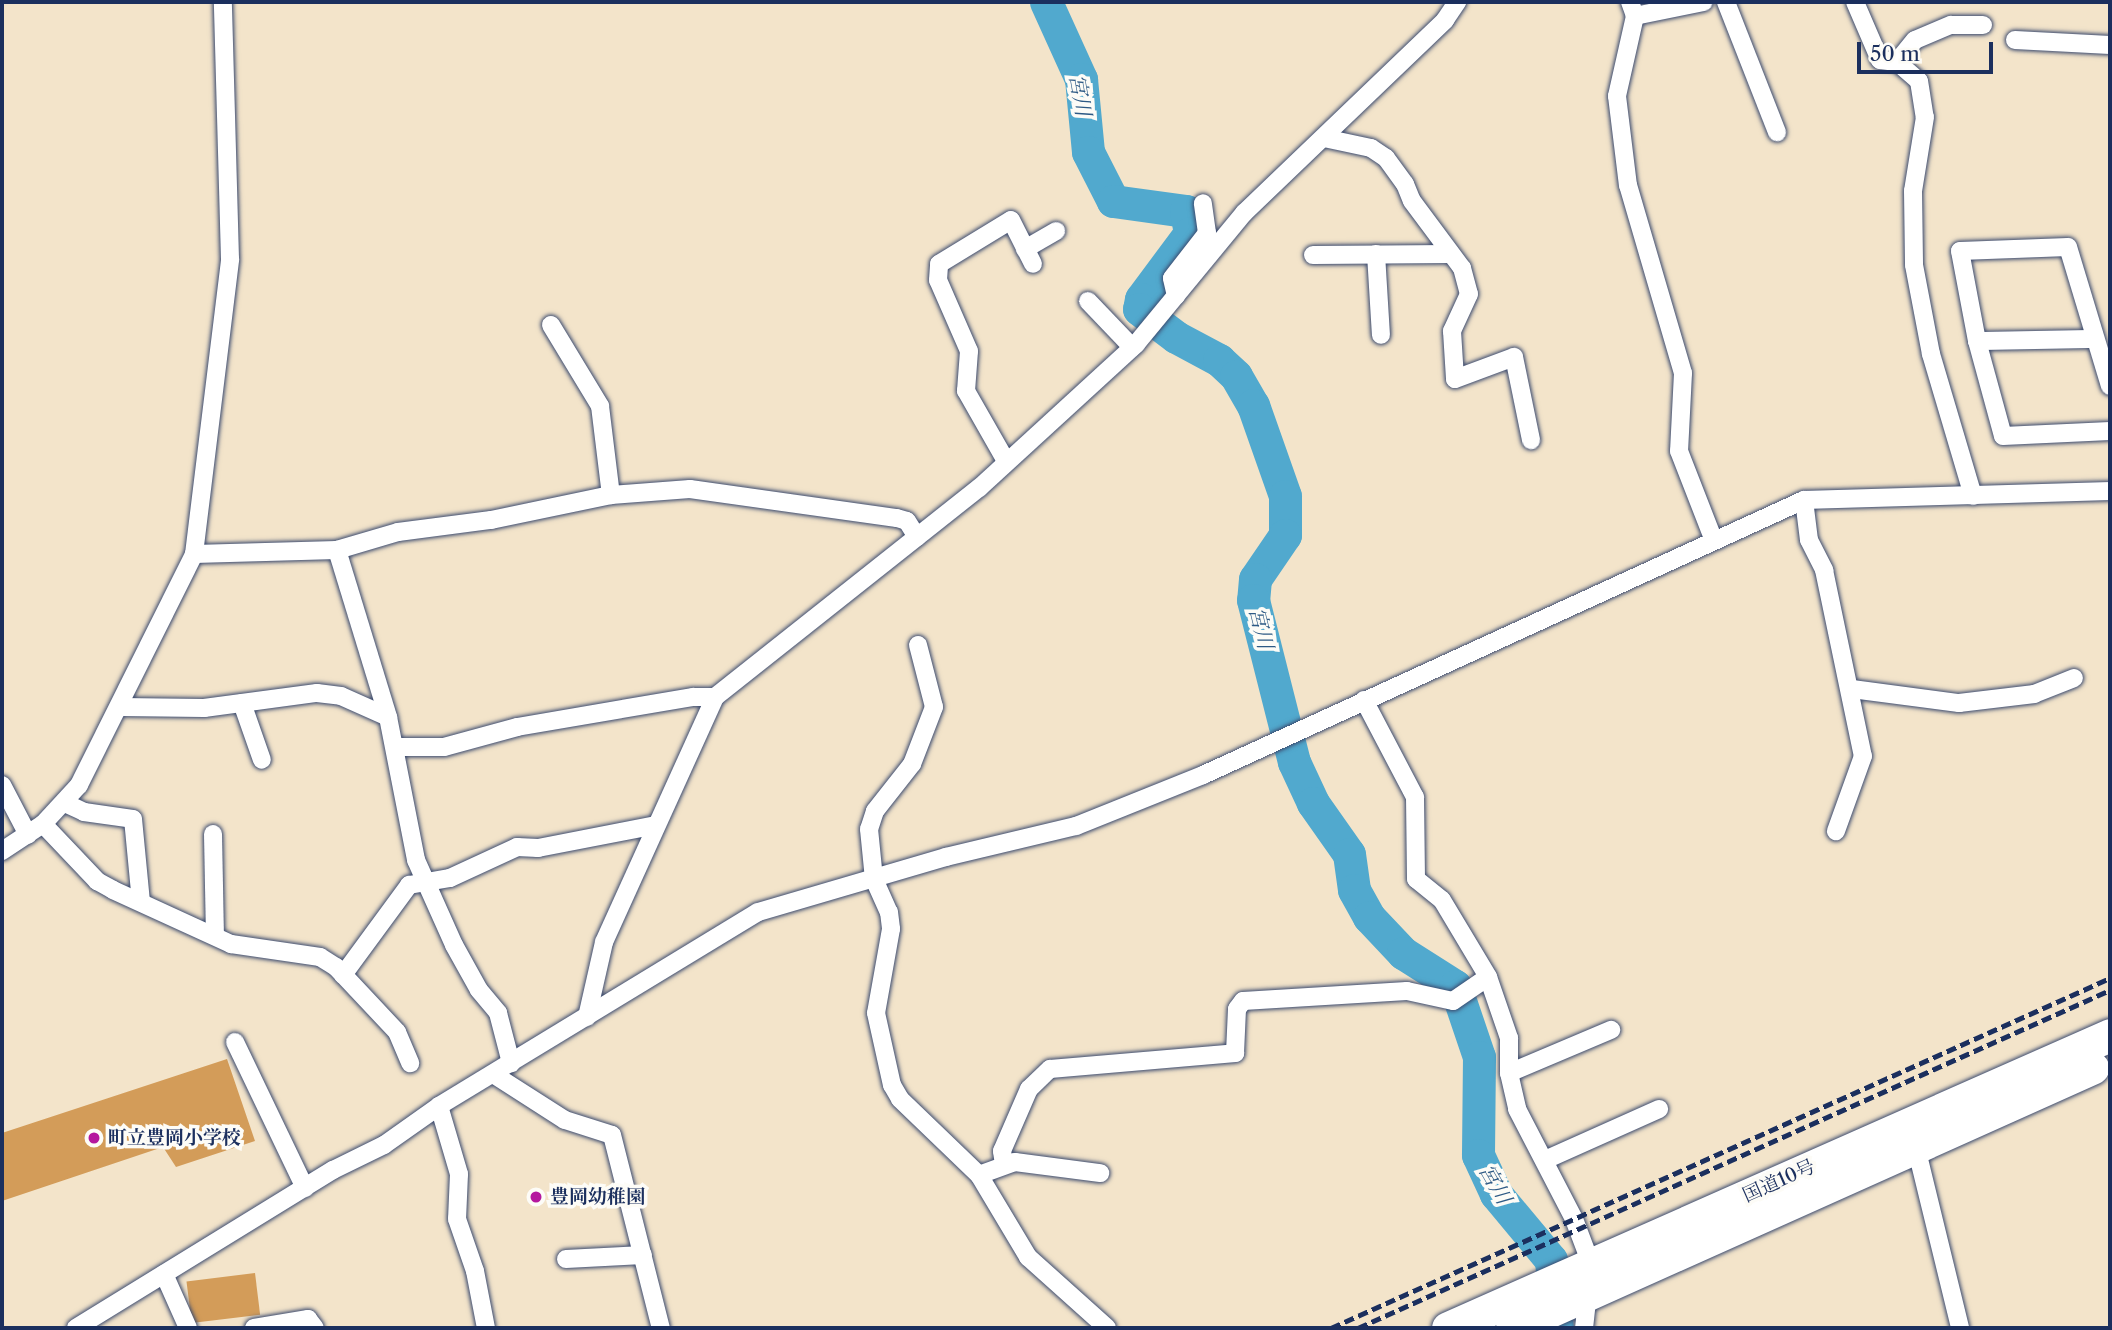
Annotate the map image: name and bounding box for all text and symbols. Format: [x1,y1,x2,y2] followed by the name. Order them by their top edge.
[1860,28,1996,72] scale bar
[1870,41,1920,66] text: 50 m
[1064,72,1096,118] water label: 宮川
[1244,605,1278,651] water label: 宮川
[108,1127,241,1149] place label: 町立豊岡小学校
[86,1130,102,1146] marker: 町立豊岡小学校
[1739,1155,1819,1207] street label: 国道10号
[1474,1160,1516,1208] water label: 宮川
[550,1186,645,1208] place label: 豊岡幼稚園
[528,1189,544,1205] marker: 豊岡幼稚園

